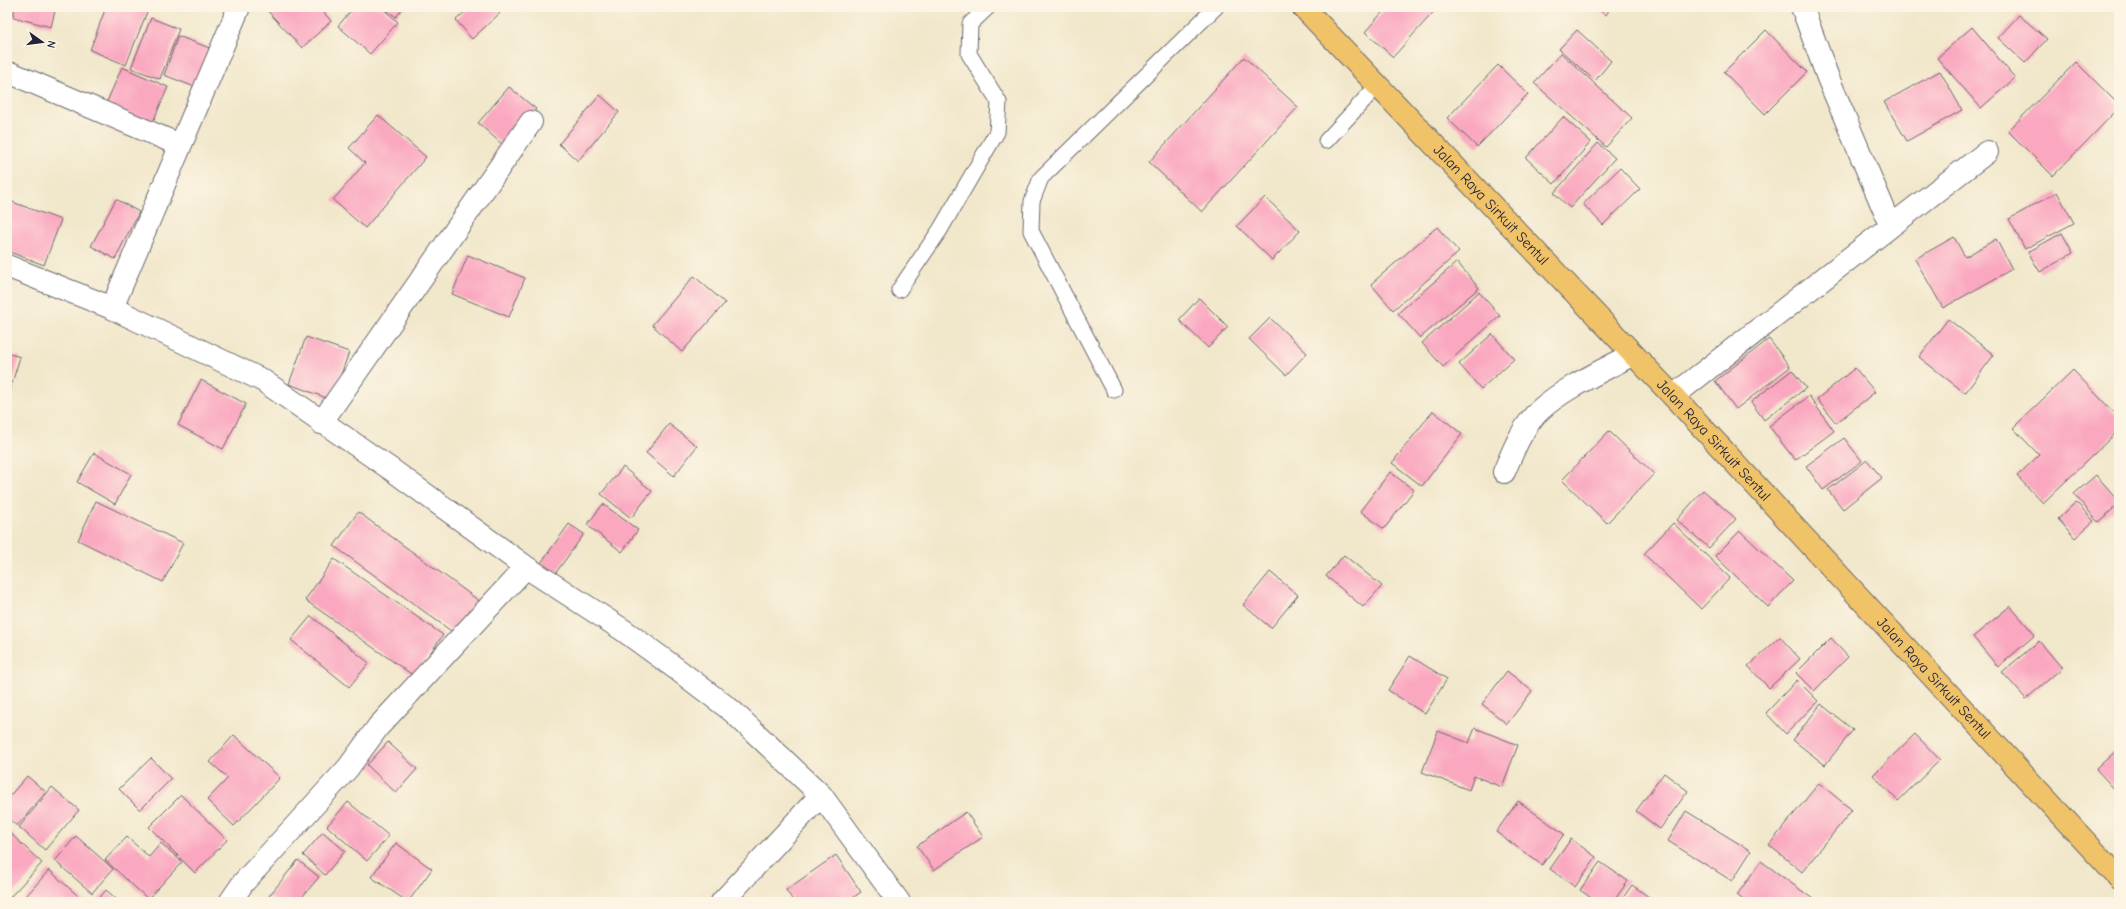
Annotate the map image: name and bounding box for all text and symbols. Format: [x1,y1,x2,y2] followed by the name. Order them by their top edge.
[22,22,62,62] north arrow
[44,39,58,49] text: N
[1430,141,1553,269] street label: Jalan Raya Sirkuit Sentul
[1653,376,1775,505] street label: Jalan Raya Sirkuit Sentul
[1873,613,1995,743] street label: Jalan Raya Sirkuit Sentul

